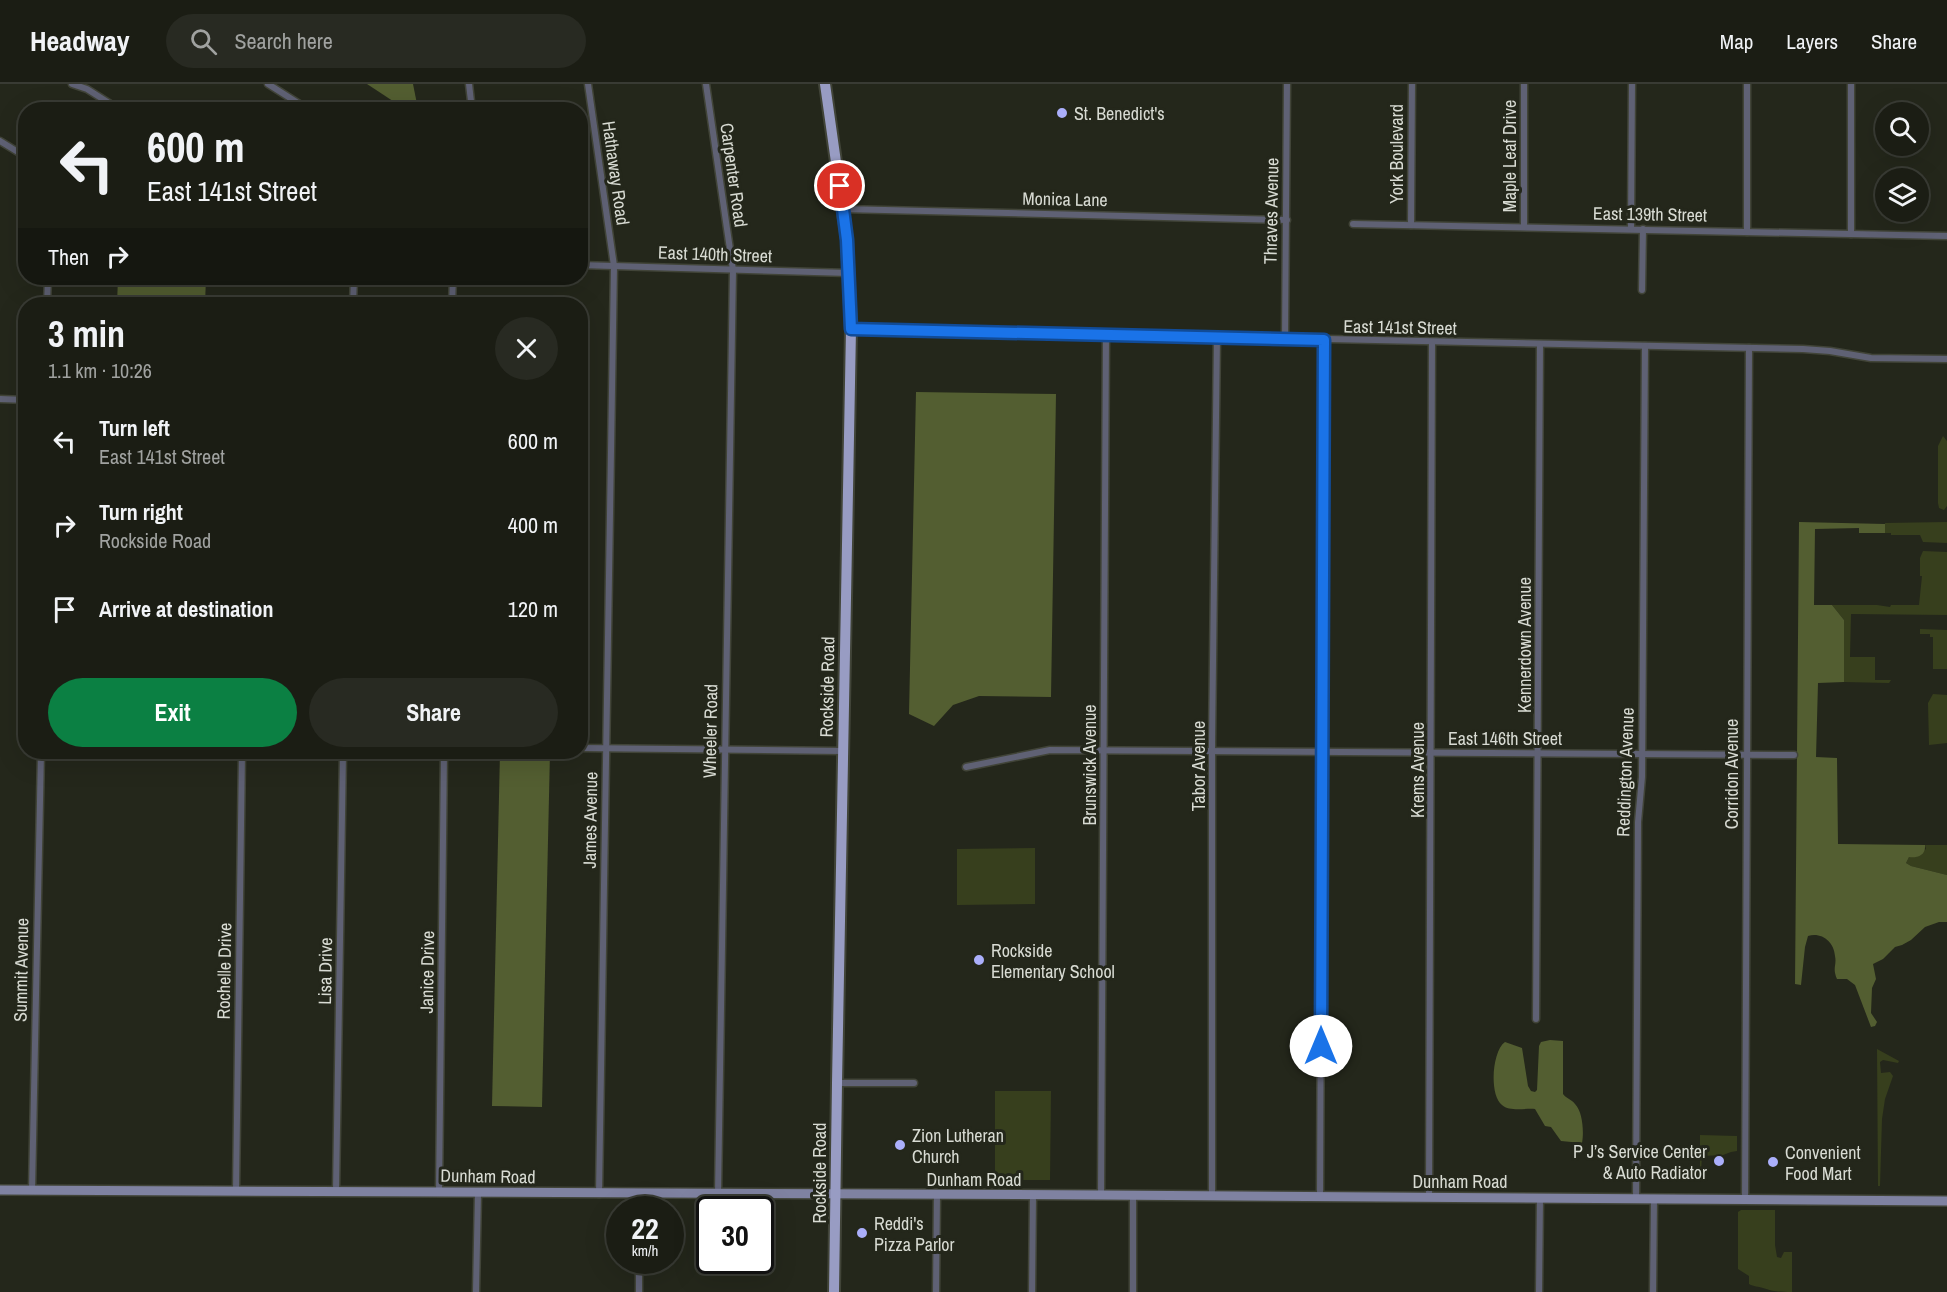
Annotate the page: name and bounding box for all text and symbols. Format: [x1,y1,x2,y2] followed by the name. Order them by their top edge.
[166,14,586,68] search box
[30,22,130,60] text: Headway
[187,25,220,58] icon: search
[235,26,333,56] text: Search here
[1720,27,1753,56] text: Map
[1786,27,1838,56] text: Layers
[1871,27,1917,56] text: Share
[1497,100,1522,212] street label: Maple Leaf Drive
[1074,101,1165,126] place label: St. Benedict's
[1875,102,1929,222] map controls
[1875,102,1929,156] button: search
[1384,104,1409,204] street label: York Boulevard
[1055,106,1069,120] marker: St. Benedict's
[147,119,245,175] text: 600 m
[596,119,636,227] street label: Hathaway Road
[714,121,754,229] street label: Carpenter Road
[48,126,126,204] icon: left
[1258,158,1284,264] street label: Thraves Avenue
[814,160,865,211] pin
[1875,168,1929,222] button: layers
[823,169,856,202] icon: arrive
[147,173,317,209] text: East 141st Street
[1022,186,1108,212] street label: Monica Lane
[1593,201,1707,227] street label: East 139th Street
[101,240,134,273] icon: right
[658,240,772,268] street label: East 140th Street
[48,242,89,272] text: Then
[48,310,125,358] text: 3 min
[1343,314,1457,340] street label: East 141st Street
[495,317,558,380] button: close
[48,357,152,384] text: 1.1 km · 10:26
[99,413,170,443] text: Turn left
[48,425,81,458] icon: left
[508,426,558,456] text: 600 m
[99,443,225,470] text: East 141st Street
[99,497,183,527] text: Turn right
[48,509,81,542] icon: right
[508,510,558,540] text: 400 m
[99,527,211,554] text: Rockside Road
[1512,577,1537,713] street label: Kennerdown Avenue
[48,593,81,626] icon: arrive
[99,594,273,624] text: Arrive at destination
[508,594,558,624] text: 120 m
[814,636,840,738] street label: Rockside Road
[48,678,297,747] button: Exit
[309,678,558,747] button: Share
[697,684,723,778] street label: Wheeler Road
[1077,704,1102,826] street label: Brunswick Avenue
[1610,707,1640,837] street label: Reddington Avenue
[1719,719,1744,829] street label: Corridon Avenue
[1186,721,1211,811] street label: Tabor Avenue
[1405,722,1430,818] street label: Krems Avenue
[1448,726,1562,751] street label: East 146th Street
[577,772,603,868] street label: James Avenue
[8,918,34,1022] street label: Summit Avenue
[211,922,237,1020] street label: Rochelle Drive
[414,930,440,1014] street label: Janice Drive
[312,937,338,1005] street label: Lisa Drive
[991,938,1115,984] place label: Rockside Elementary School
[972,953,986,967] marker: Rockside Elementary School
[1289,1014,1353,1078] position arrow
[807,1123,832,1223] street label: Rockside Road
[912,1123,1004,1169] place label: Zion Lutheran Church
[893,1138,907,1152] marker: Zion Lutheran Church
[1573,1139,1707,1185] place label: P J’s Service Center & Auto Radiator
[1785,1140,1861,1186] place label: Convenient Food Mart
[1712,1154,1726,1168] marker: P J’s Service Center & Auto Radiator
[1766,1155,1780,1169] marker: Convenient Food Mart
[440,1163,536,1189] street label: Dunham Road
[926,1167,1022,1192] street label: Dunham Road
[1412,1169,1508,1194] street label: Dunham Road
[696,1196,774,1274] speed limit sign: 30
[631,1208,659,1248] text: 22
[874,1211,954,1257] place label: Reddi's Pizza Parlor
[855,1226,869,1240] marker: Reddi's Pizza Parlor
[632,1240,658,1261] text: km/h

